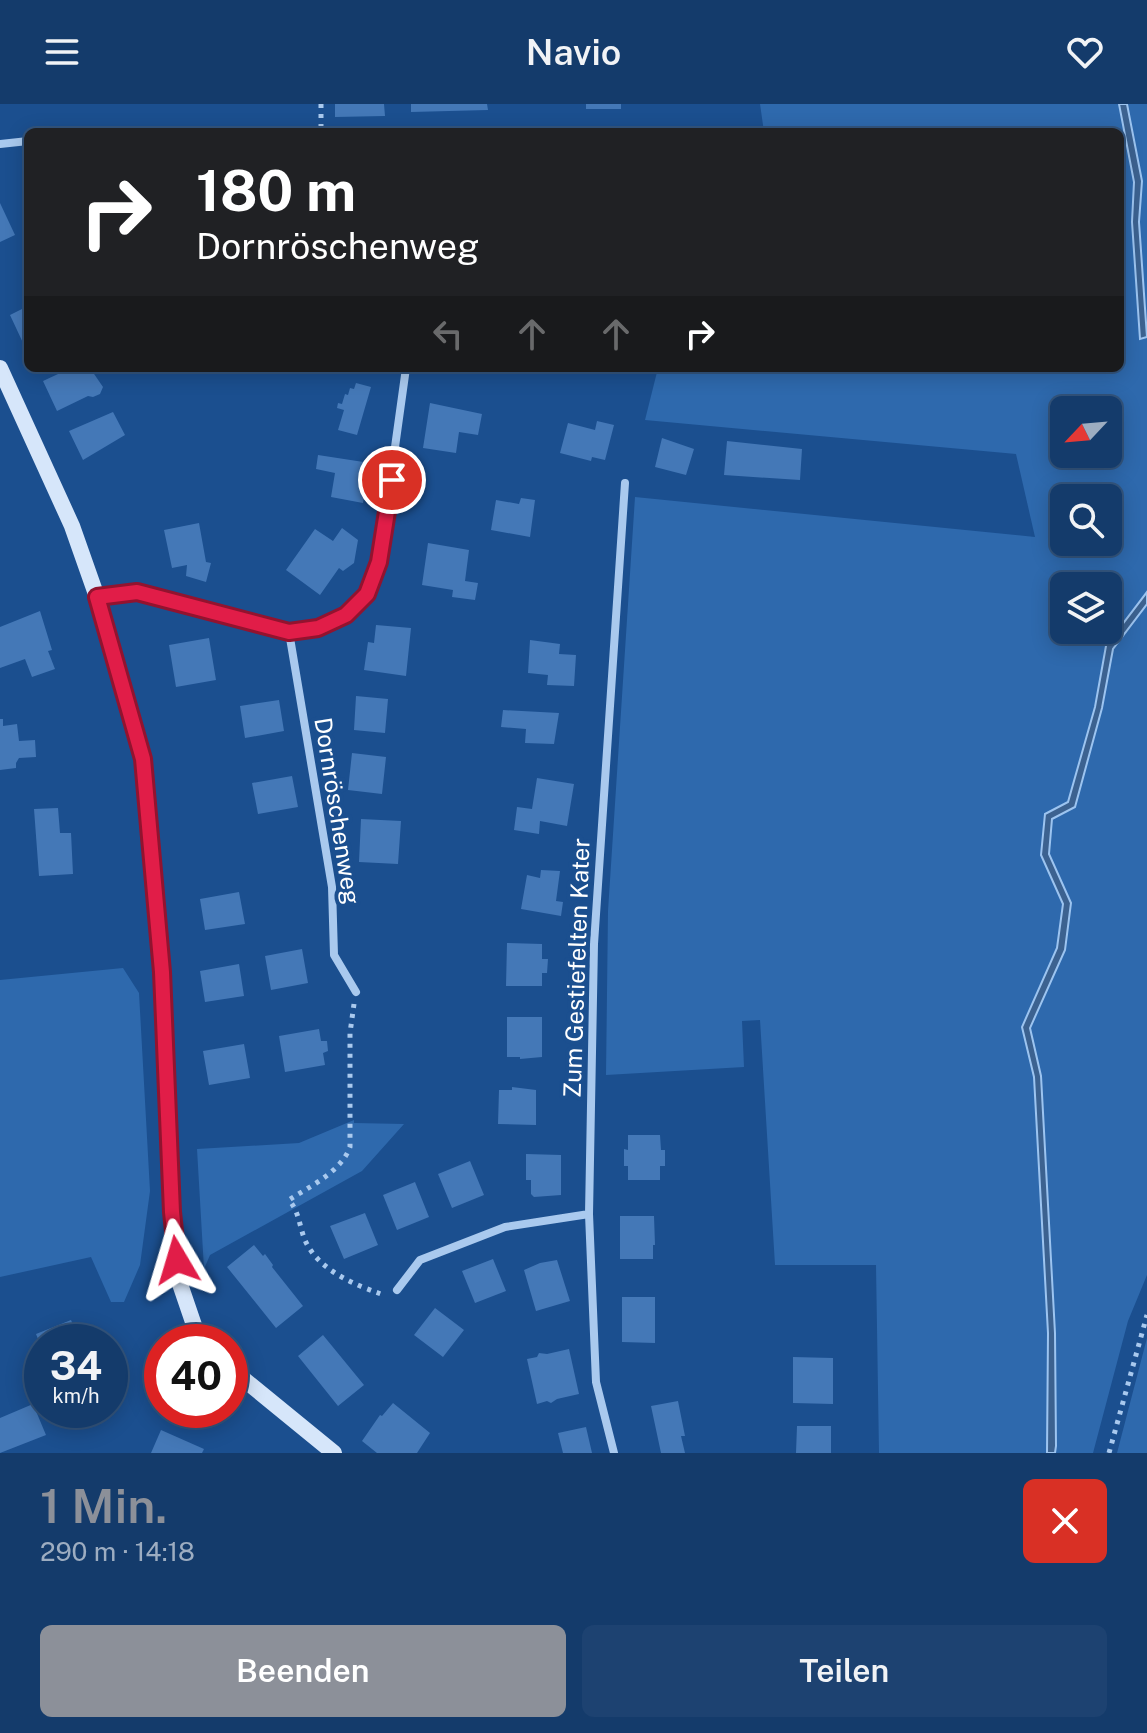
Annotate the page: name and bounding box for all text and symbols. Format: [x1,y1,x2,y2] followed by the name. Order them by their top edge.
[40,30,84,74] icon: menu
[1063,30,1107,74] icon: heart
[526,31,621,73] text: Navio
[196,158,356,224] text: 180 m
[64,160,168,264] icon: right
[196,225,479,267] text: Dornröschenweg
[426,312,470,356] icon: left
[510,312,554,356] icon: ahead
[594,312,638,356] icon: ahead
[678,312,722,356] icon: right
[1050,396,1122,468] north arrow
[1050,396,1122,644] map controls
[358,446,426,514] pin
[370,458,414,502] icon: arrive
[1050,484,1122,556] button: search
[1050,572,1122,644] button: layers
[309,715,367,906] street label: Dornröschenweg
[557,838,595,1098] street label: Zum Gestiefelten Kater
[135,1218,219,1302] position arrow
[144,1324,248,1428] speed limit sign: 40
[50,1342,102,1389] text: 34
[52,1384,100,1408] text: km/h
[40,1477,167,1534] text: 1 Min.
[1023,1479,1107,1563] button: close
[40,1536,195,1567] text: 290 m · 14:18
[40,1625,566,1717] button: Beenden
[582,1625,1107,1717] button: Teilen

